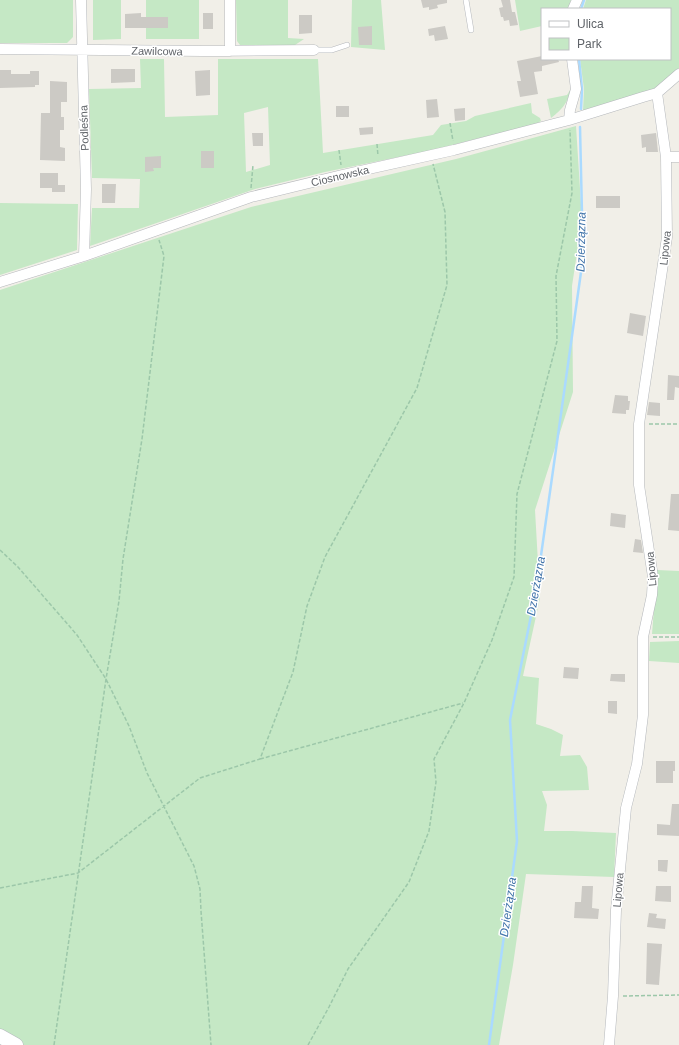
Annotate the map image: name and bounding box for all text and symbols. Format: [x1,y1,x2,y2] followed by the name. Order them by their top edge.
[541,8,671,60] legend
[577,17,604,31] text: Ulica
[577,37,603,51] text: Park
[131,45,184,57] street label: Zawilcowa
[77,104,91,151] street label: Podleśna
[310,163,371,189] street label: Ciosnowska
[573,212,589,272] water label: Dzierżązna
[657,229,673,266] street label: Lipowa
[643,550,658,587] street label: Lipowa
[524,555,548,617] water label: Dzierżązna
[611,871,626,908] street label: Lipowa
[497,876,519,938] water label: Dzierżązna

